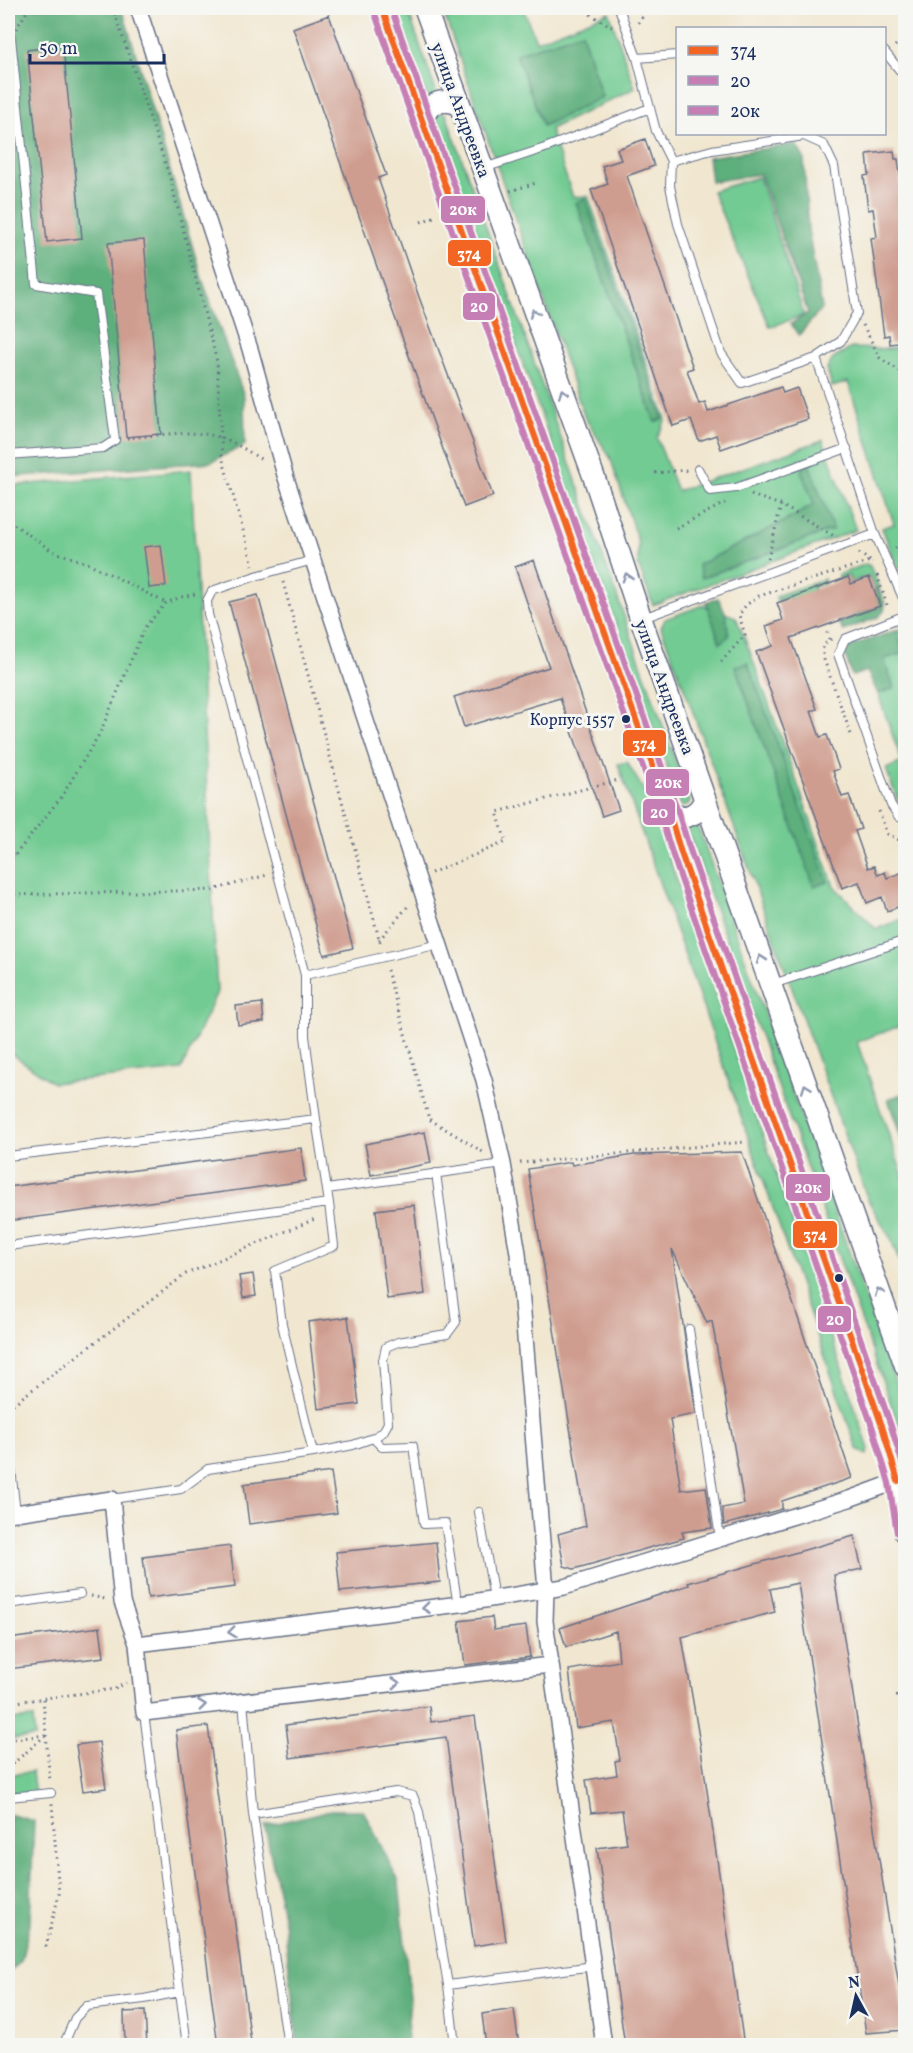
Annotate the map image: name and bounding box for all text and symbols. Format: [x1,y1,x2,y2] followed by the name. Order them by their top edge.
[30,27,164,65] scale bar
[676,27,886,135] legend
[39,37,78,62] text: 50 m
[423,39,496,182] street label: улица Андреевка
[730,40,757,65] text: 374
[730,70,750,95] text: 20
[730,100,760,125] text: 20к
[440,195,486,224] line badge: 20к
[449,200,477,222] text: 20к
[447,239,492,267] line badge: 374
[457,244,481,266] text: 374
[462,292,496,321] line badge: 20
[470,297,488,319] text: 20
[529,308,542,319] one-way arrow
[558,388,571,399] one-way arrow
[622,572,634,583] one-way arrow
[627,616,700,759] street label: улица Андреевка
[530,710,615,732] place label: Корпус 1557
[620,713,632,725] marker: Корпус 1557
[622,729,667,757] line badge: 374
[632,734,656,756] text: 374
[645,768,690,797] line badge: 20к
[654,773,682,795] text: 20к
[642,798,676,826] line badge: 20
[650,803,668,825] text: 20
[755,955,768,965] one-way arrow
[801,1083,814,1094] one-way arrow
[785,1173,831,1202] line badge: 20к
[794,1178,822,1200] text: 20к
[792,1220,838,1249] line badge: 374
[803,1225,827,1247] text: 374
[833,1272,845,1284] unlabelled marker
[873,1287,886,1298] one-way arrow
[817,1305,852,1333] line badge: 20
[826,1310,844,1332] text: 20
[421,1602,430,1614] one-way arrow
[228,1625,237,1638] one-way arrow
[391,1677,400,1690] one-way arrow
[197,1700,207,1712] one-way arrow
[826,1966,886,2026] north arrow
[847,1971,862,1995] text: N

